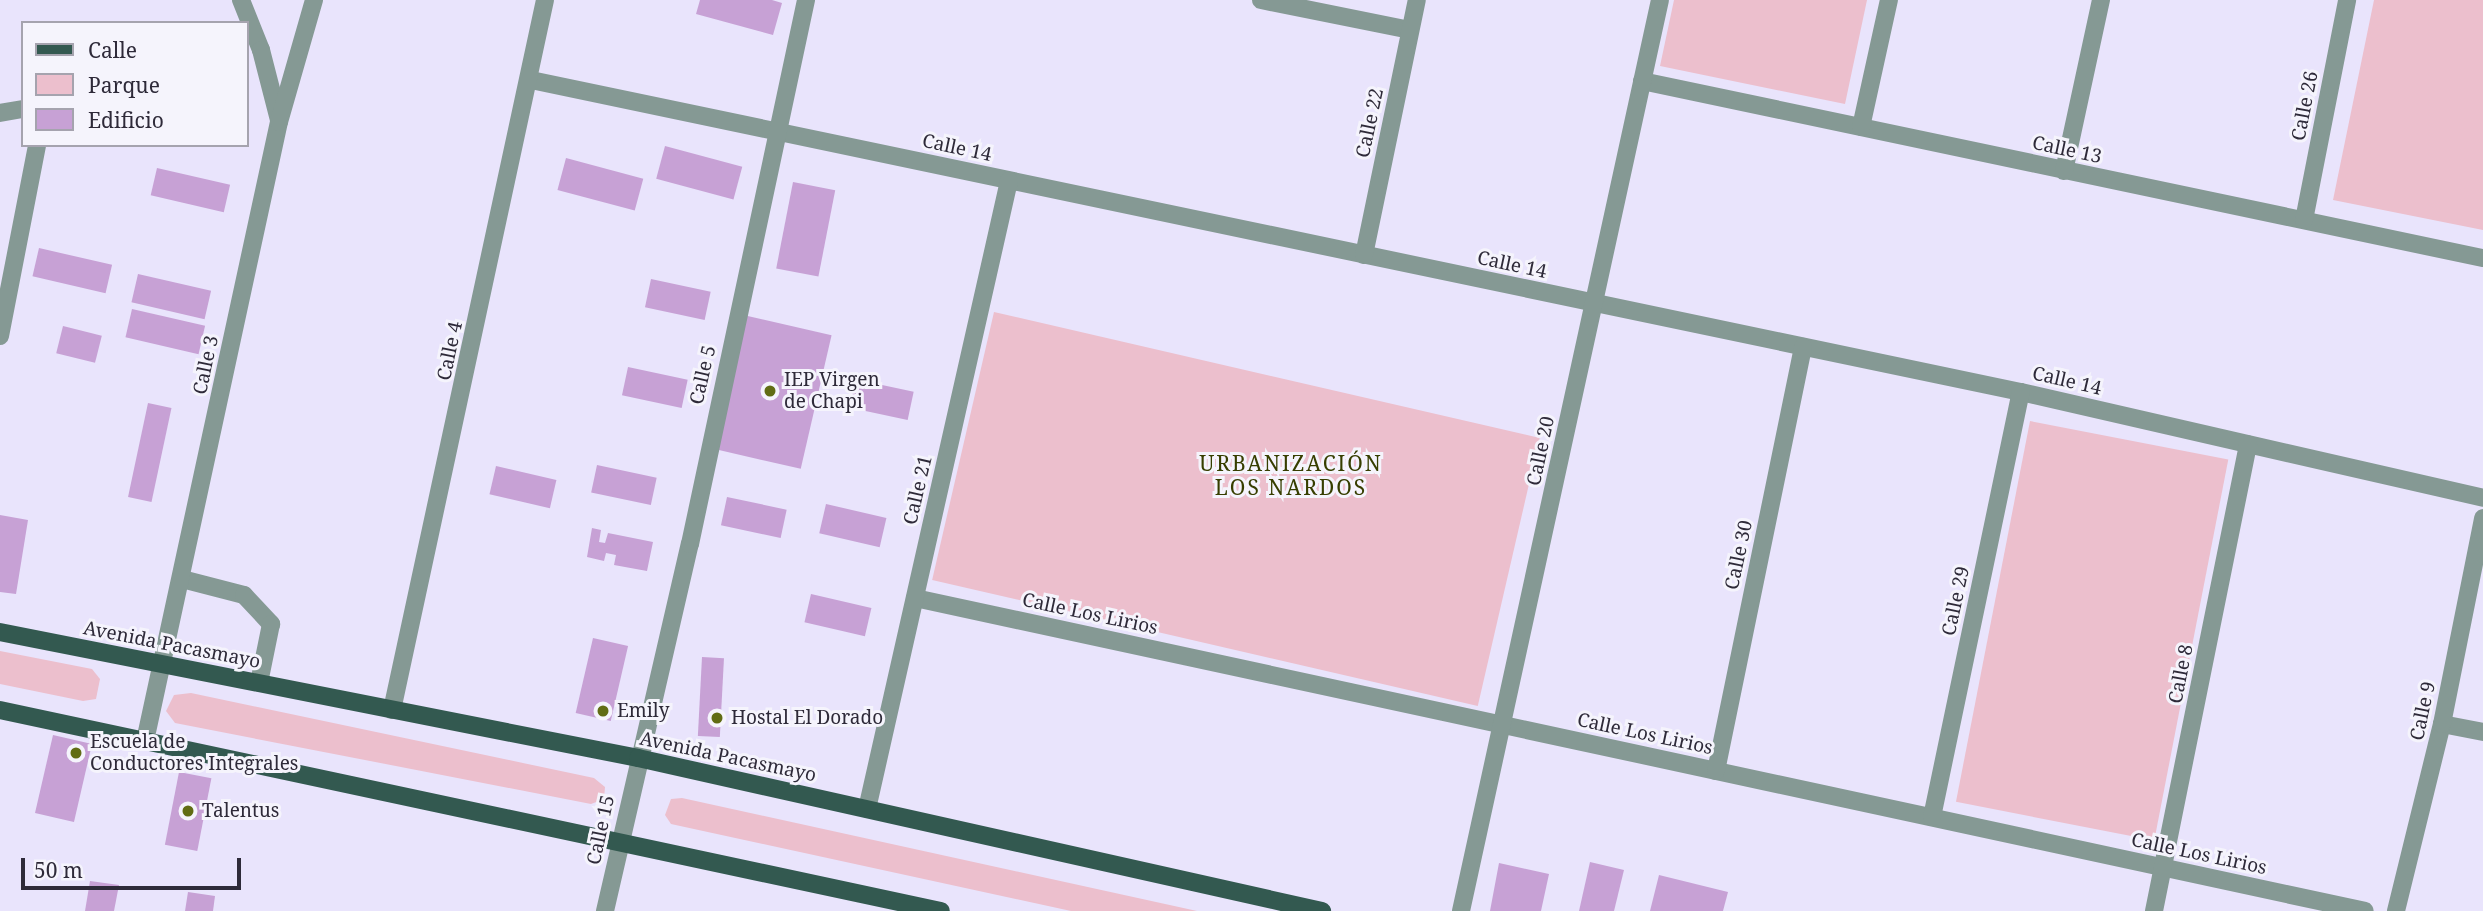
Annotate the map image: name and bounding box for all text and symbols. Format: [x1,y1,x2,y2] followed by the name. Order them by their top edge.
[21,21,248,147] legend
[88,36,137,64] text: Calle
[2287,69,2323,143] street label: Calle 26
[88,71,160,99] text: Parque
[1352,86,1388,160] street label: Calle 22
[88,106,164,134] text: Edificio
[920,130,994,166] street label: Calle 14
[2030,132,2104,168] street label: Calle 13
[1475,247,1549,283] street label: Calle 14
[433,319,467,383] street label: Calle 4
[189,333,223,397] street label: Calle 3
[685,343,721,407] street label: Calle 5
[2030,362,2104,400] street label: Calle 14
[784,369,880,413] place label: IEP Virgen de Chapi
[762,383,778,399] marker: IEP Virgen de Chapi
[1523,414,1559,488] street label: Calle 20
[1201,450,1381,500] district label: URBANIZACIÓN LOS NARDOS
[899,453,937,527] street label: Calle 21
[1721,518,1757,592] street label: Calle 30
[1938,564,1974,638] street label: Calle 29
[1020,588,1160,640] street label: Calle Los Lirios
[82,617,262,673] street label: Avenida Pacasmayo
[2164,642,2198,706] street label: Calle 8
[2406,679,2440,743] street label: Calle 9
[617,700,669,722] place label: Emily
[595,703,611,719] marker: Emily
[731,707,883,729] place label: Hostal El Dorado
[1575,708,1715,760] street label: Calle Los Lirios
[709,710,725,726] marker: Hostal El Dorado
[638,727,818,787] street label: Avenida Pacasmayo
[90,731,298,775] place label: Escuela de Conductores Integrales
[68,745,84,761] marker: Escuela de Conductores Integrales
[583,793,619,867] street label: Calle 15
[202,800,279,822] place label: Talentus
[180,803,196,819] marker: Talentus
[2129,828,2269,880] street label: Calle Los Lirios
[24,844,245,888] scale bar
[34,856,83,884] text: 50 m

